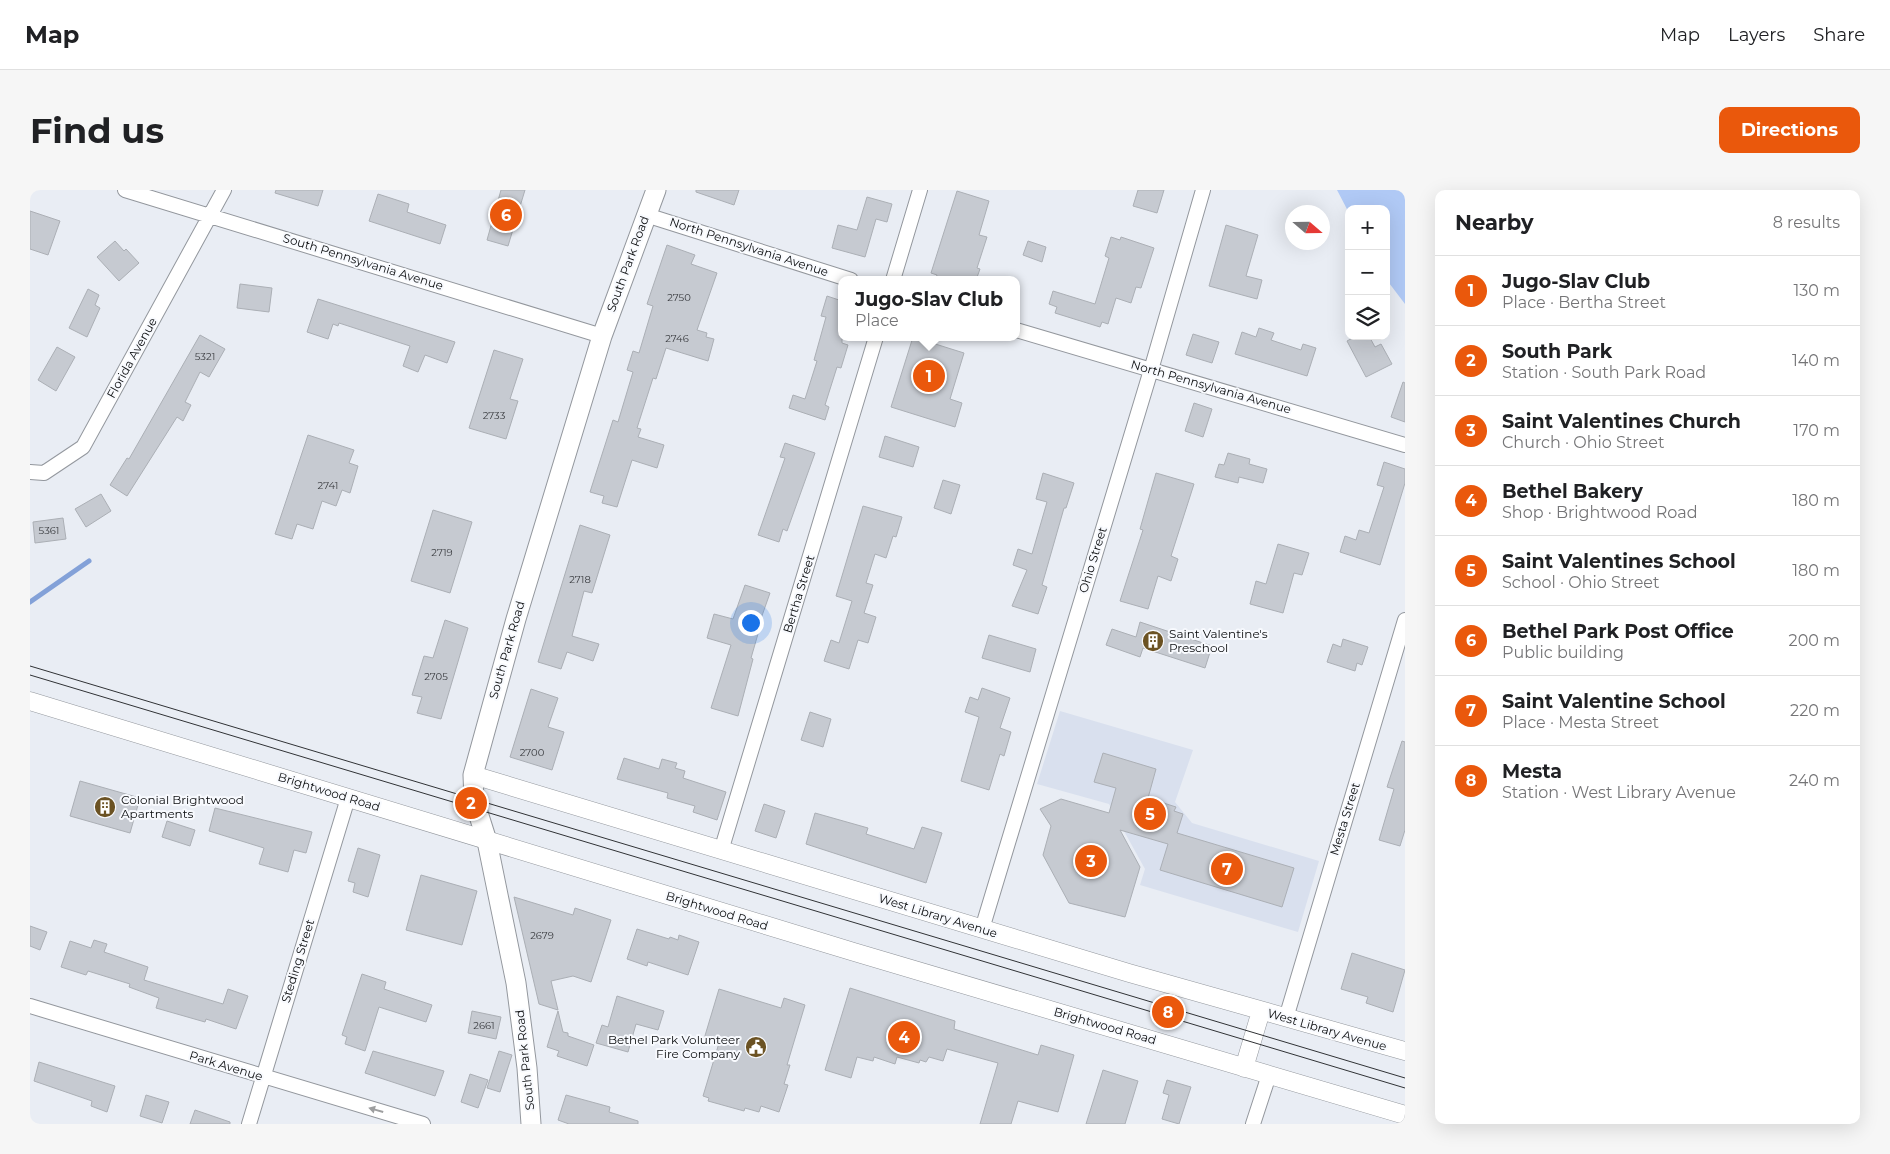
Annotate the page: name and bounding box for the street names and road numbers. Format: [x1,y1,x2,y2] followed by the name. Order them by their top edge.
[603,214,652,314] street label: South Park Road
[668,214,830,279] street label: North Pennsylvania Avenue
[281,230,445,293] street label: South Pennsylvania Avenue
[103,315,160,401] street label: Florida Avenue
[1129,356,1293,417] street label: North Pennsylvania Avenue
[1075,525,1110,595] street label: Ohio Street
[780,553,818,635] street label: Bertha Street
[485,599,528,700] street label: South Park Road
[276,769,382,814] street label: Brightwood Road
[1326,780,1363,857] street label: Mesta Street
[664,888,770,933] street label: Brightwood Road
[877,890,999,941] street label: West Library Avenue
[278,917,317,1004] street label: Steding Street
[1052,1004,1158,1047] street label: Brightwood Road
[1266,1005,1388,1054] street label: West Library Avenue
[512,1009,537,1111] street label: South Park Road
[188,1047,265,1084] street label: Park Avenue

